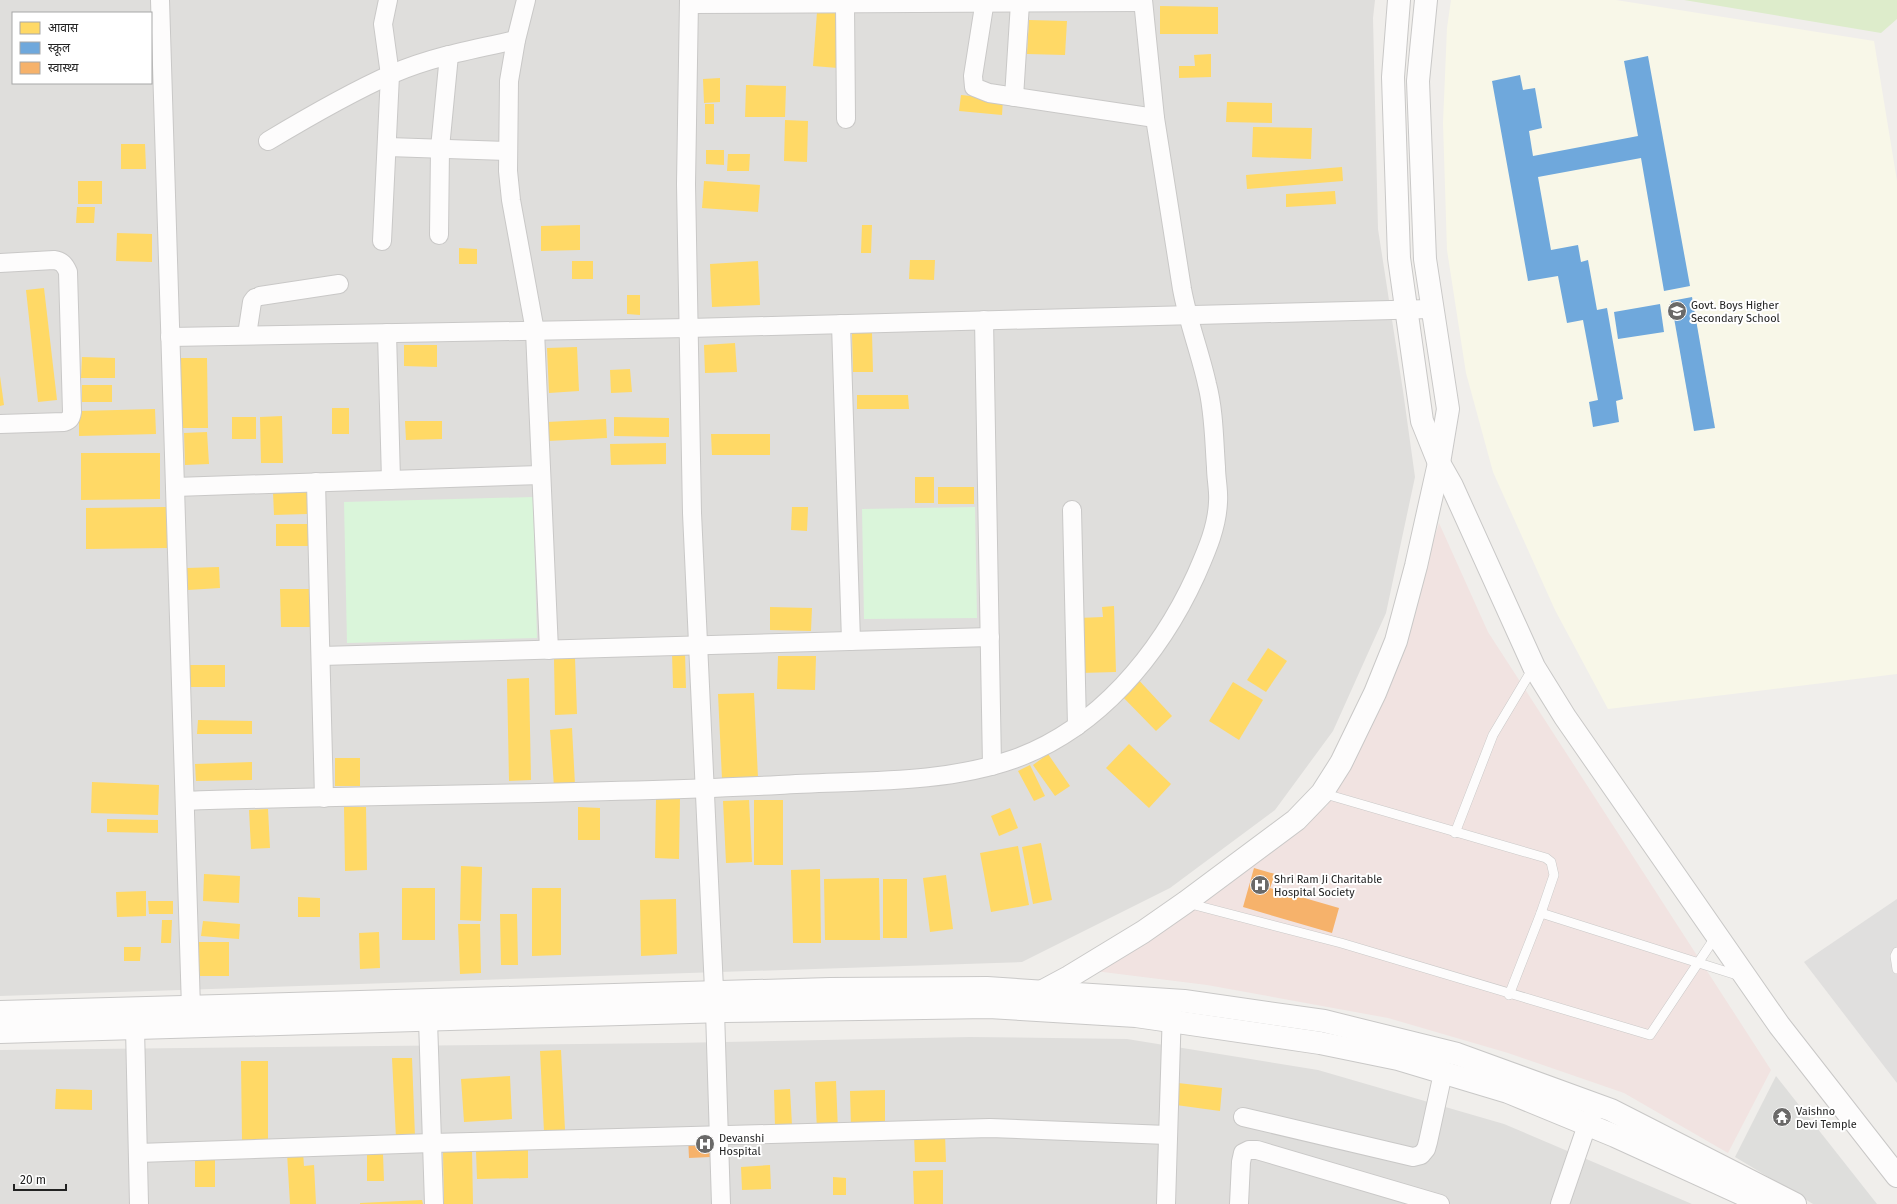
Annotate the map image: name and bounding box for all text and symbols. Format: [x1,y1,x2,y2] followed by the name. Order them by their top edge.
[12,12,152,84] legend
[48,21,79,35] text: आवास
[48,41,71,56] text: स्कूल
[48,61,80,75] text: स्वास्थ्य
[1691,299,1780,325] place label: Govt. Boys Higher Secondary School
[1666,300,1688,322] school or university icon: Govt. Boys Higher Secondary School
[1274,873,1382,899] place label: Shri Ram Ji Charitable Hospital Society
[1249,874,1271,896] hospital icon: Shri Ram Ji Charitable Hospital Society
[1796,1105,1857,1131] place label: Vaishno Devi Temple
[1771,1106,1793,1128] temple icon: Vaishno Devi Temple
[719,1132,764,1158] place label: Devanshi Hospital
[694,1133,716,1155] hospital icon: Devanshi Hospital
[14,1166,66,1192] scale bar
[20,1173,46,1187] text: 20 m

